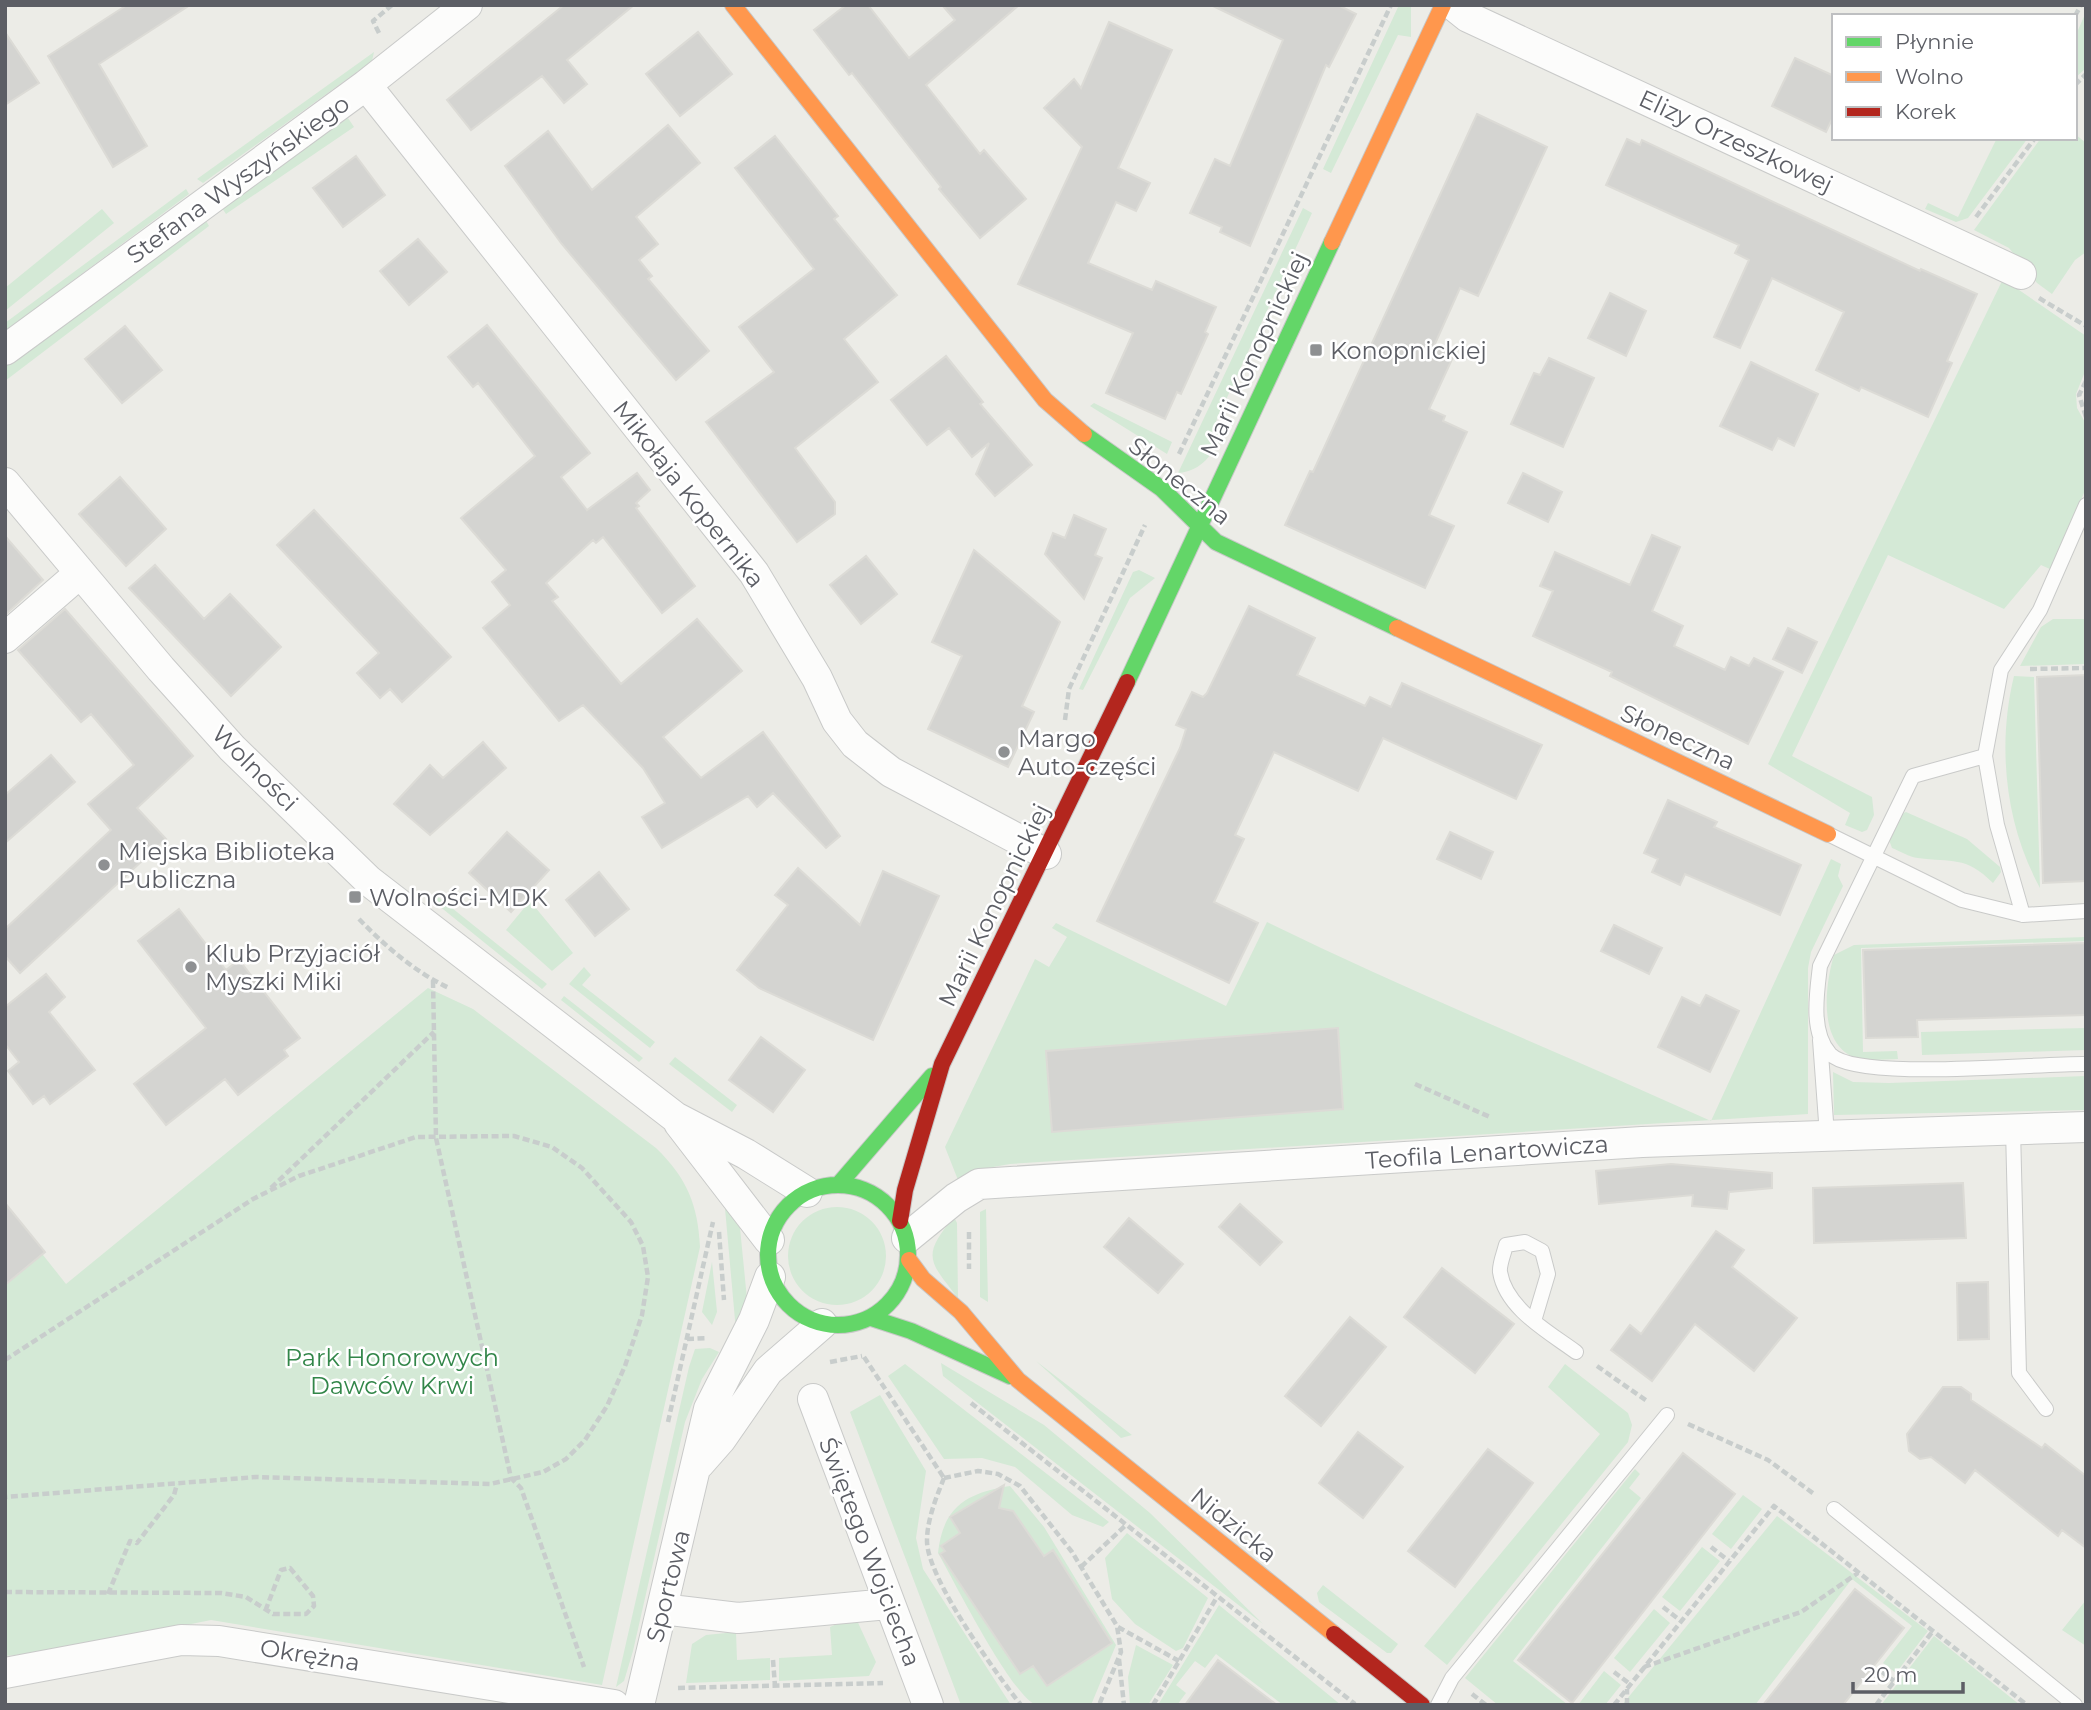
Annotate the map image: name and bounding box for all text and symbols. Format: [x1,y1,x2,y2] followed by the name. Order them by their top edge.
[1832,14,2077,140] legend
[1895,29,1974,54] text: Płynnie
[1895,64,1963,89] text: Wolno
[1634,83,1838,199] street label: Elizy Orzeszkowej
[121,88,355,270] street label: Stefana Wyszyńskiego
[1895,99,1956,124] text: Korek
[1194,247,1314,461] street label: Marii Konopnickiej
[1330,336,1487,365] place label: Konopnickiej
[1308,342,1324,358] marker: Konopnickiej
[607,395,771,593] street label: Mikołaja Kopernika
[1123,431,1237,531] street label: Słoneczna
[1616,698,1740,776] street label: Słoneczna
[206,719,304,817] street label: Wolności
[1018,724,1156,781] place label: Margo Auto-części
[996,744,1012,760] marker: Margo Auto-części
[932,799,1056,1011] street label: Marii Konopnickiej
[118,837,335,894] place label: Miejska Biblioteka Publiczna
[96,857,112,873] marker: Miejska Biblioteka Publiczna
[369,883,548,912] place label: Wolności-MDK
[347,889,363,905] marker: Wolności-MDK
[205,939,380,996] place label: Klub Przyjaciół Myszki Miki
[183,959,199,975] marker: Klub Przyjaciół Myszki Miki
[1364,1129,1610,1175] street label: Teofila Lenartowicza
[285,1343,499,1400] park label: Park Honorowych Dawców Krwi
[813,1433,927,1671] street label: Świętego Wojciecha
[1185,1481,1283,1569] street label: Nidzicka
[640,1527,696,1645] street label: Sportowa
[258,1633,362,1677] street label: Okrężna
[1853,1650,1963,1694] scale bar
[1864,1662,1918,1687] text: 20 m

